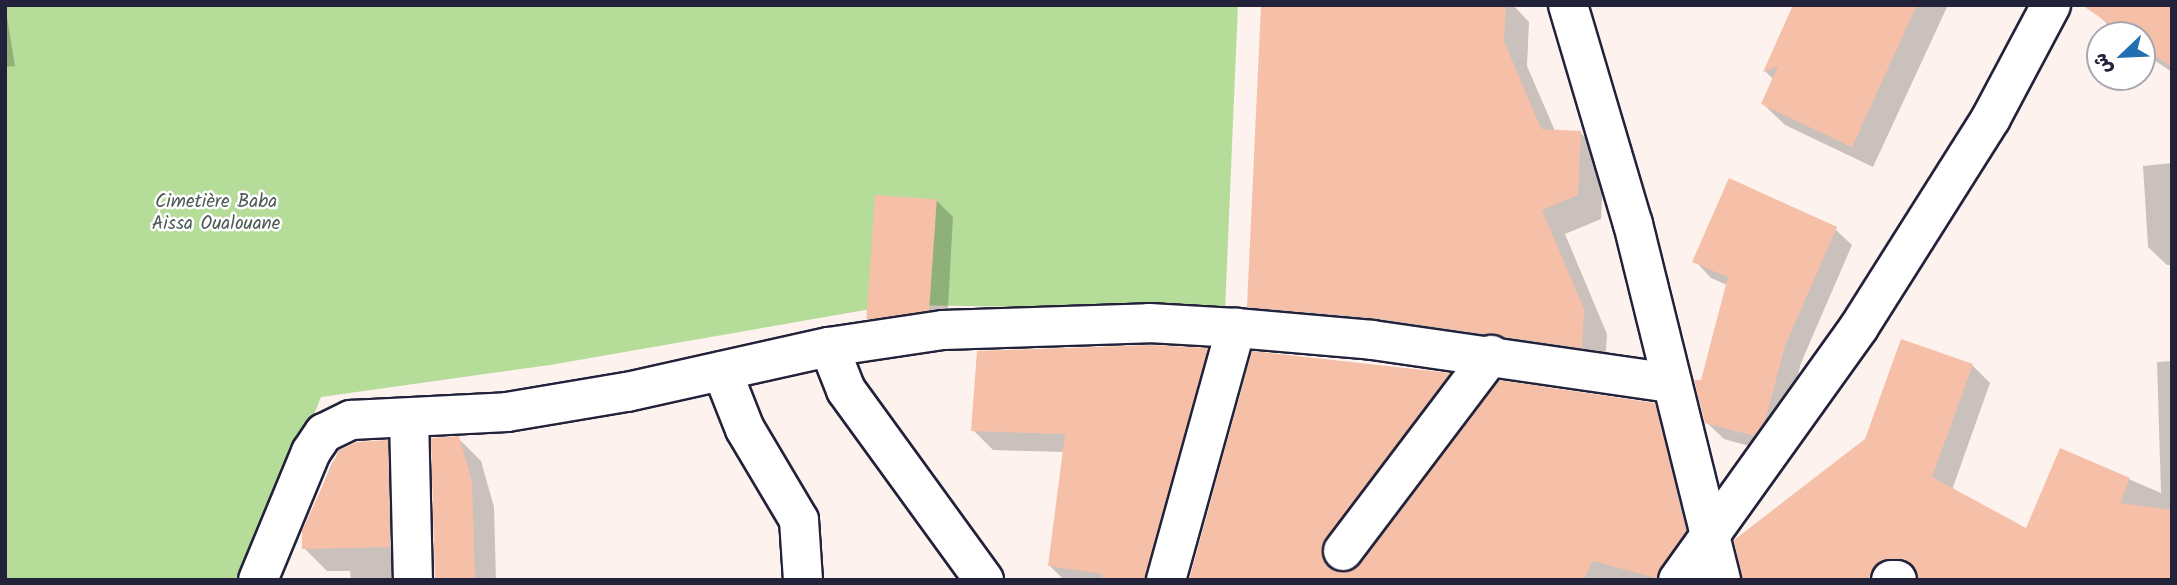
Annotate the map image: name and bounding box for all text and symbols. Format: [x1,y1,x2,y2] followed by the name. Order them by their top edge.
[2086,21,2156,91] north arrow
[2086,48,2121,79] text: ش
[152,192,280,236] park label: Cimetière Baba Aissa Oualouane

